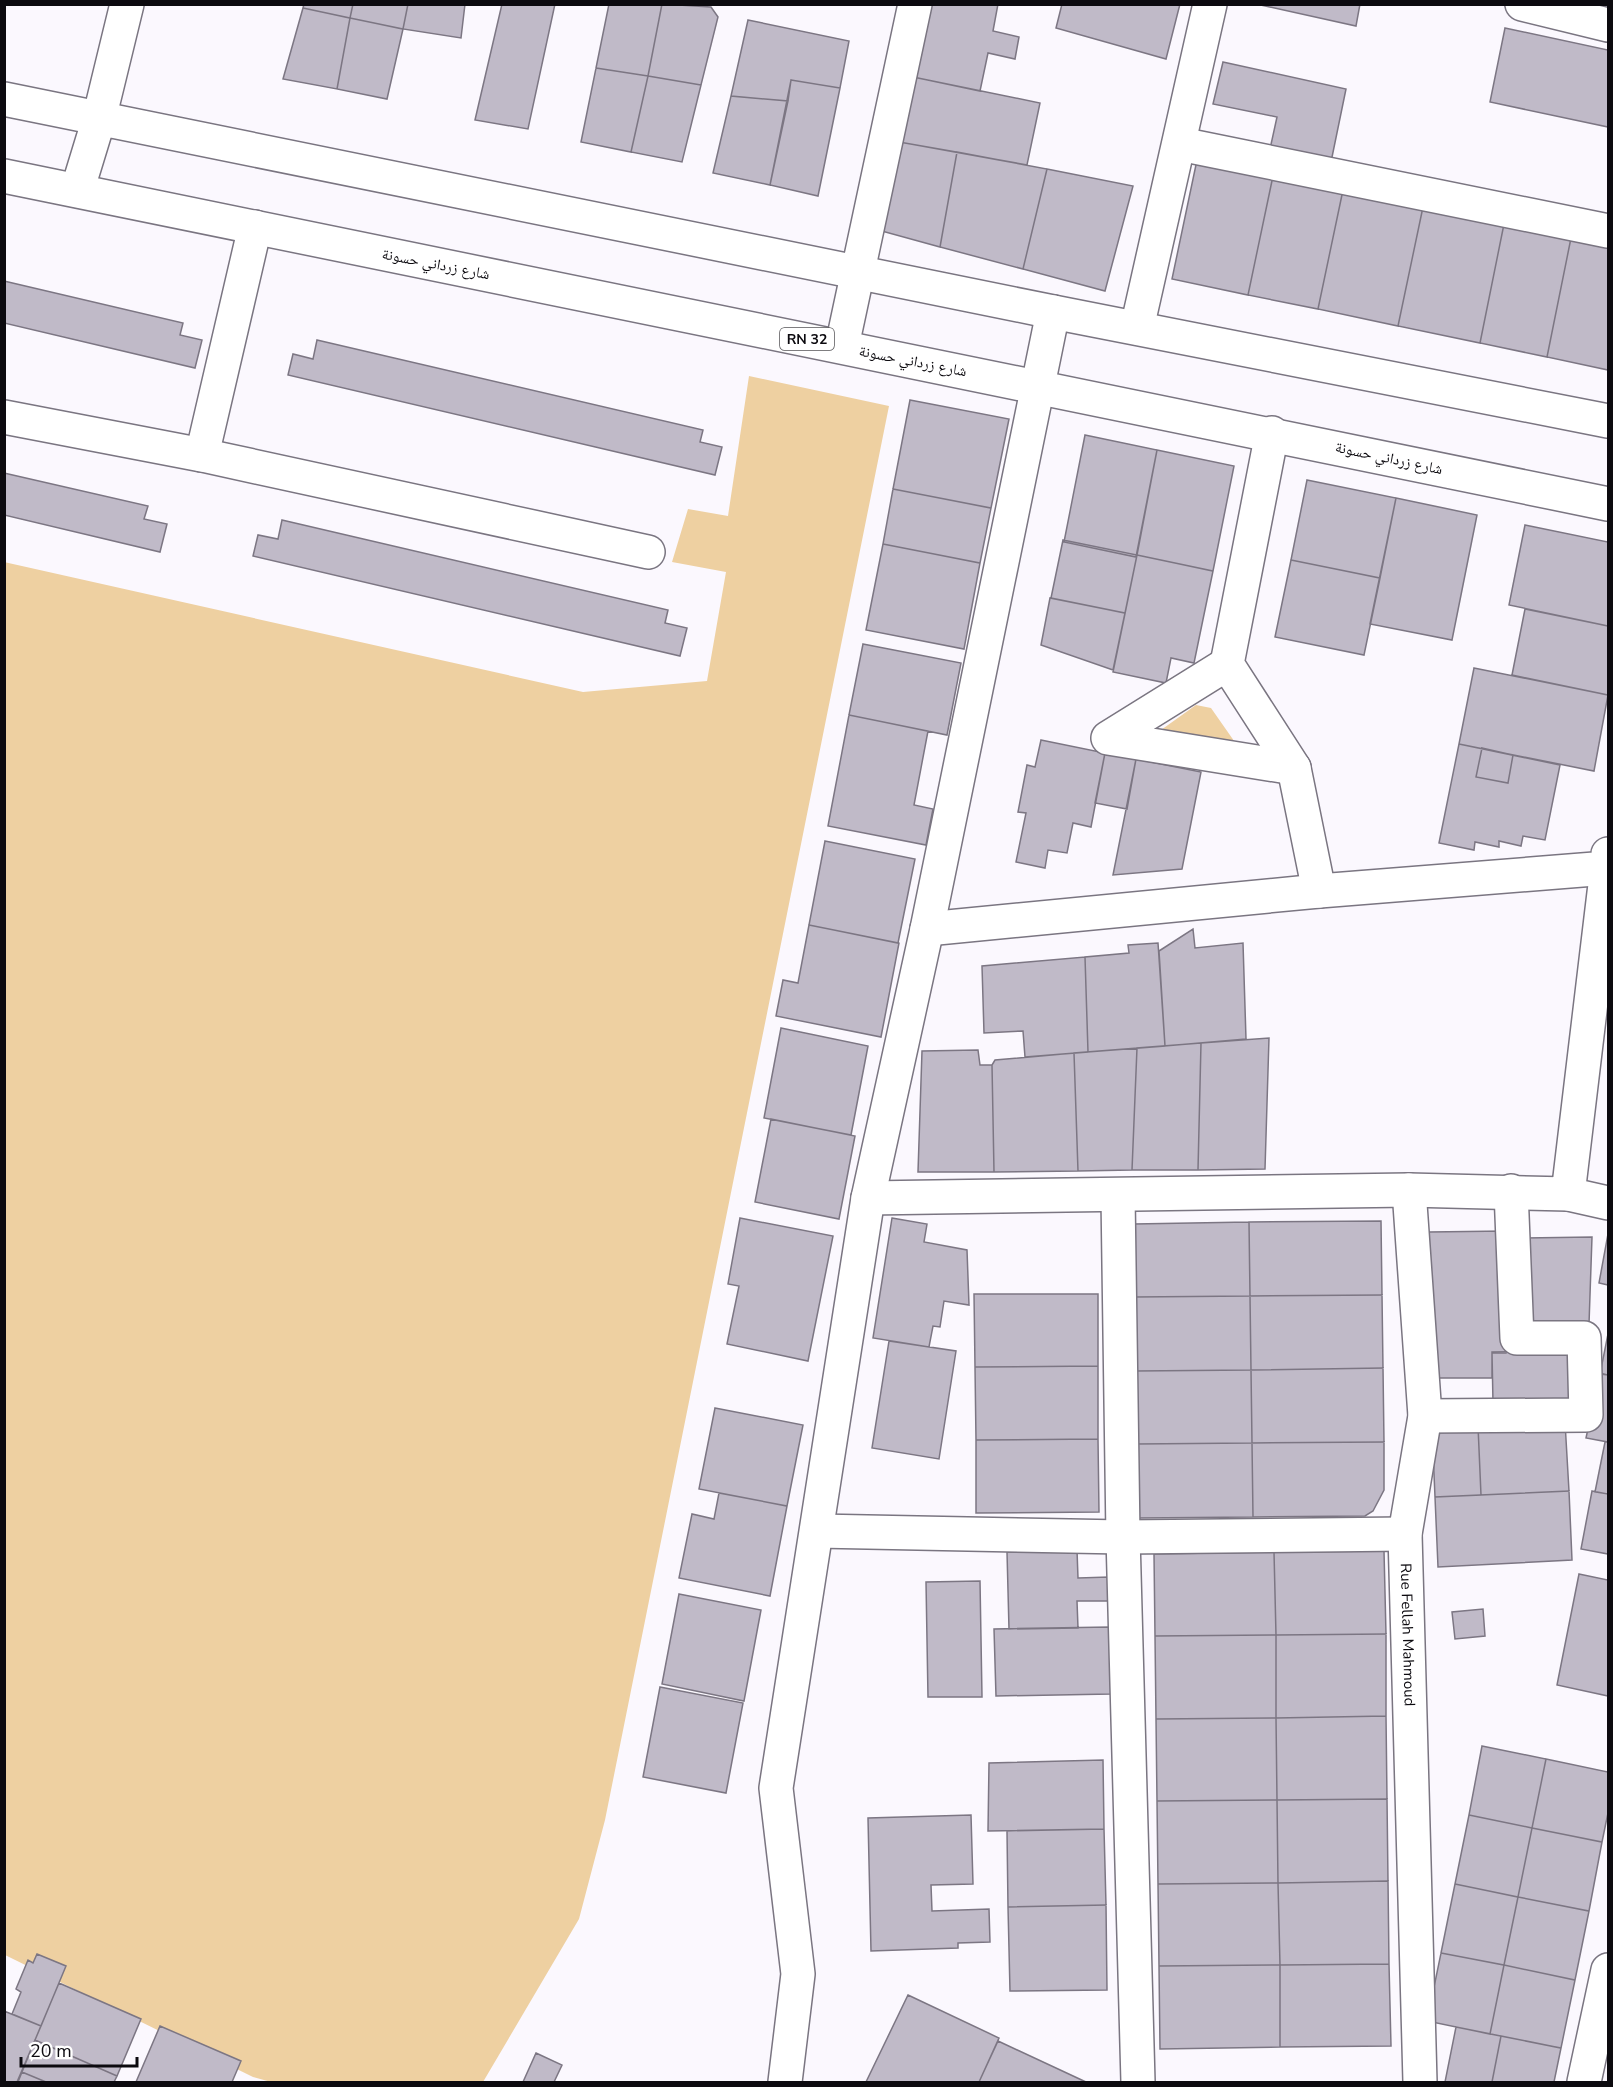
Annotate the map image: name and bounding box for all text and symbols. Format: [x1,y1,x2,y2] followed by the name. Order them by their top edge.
[380,244,492,286] street label: شارع زرداني حسونة
[780,328,834,350] road number: RN 32
[857,341,969,383] street label: شارع زرداني حسونة
[1333,437,1445,481] street label: شارع زرداني حسونة
[1396,1563,1420,1707] street label: Rue Fellah Mahmoud
[21,2030,136,2068] scale bar
[30,2039,72,2063] text: 20 m

